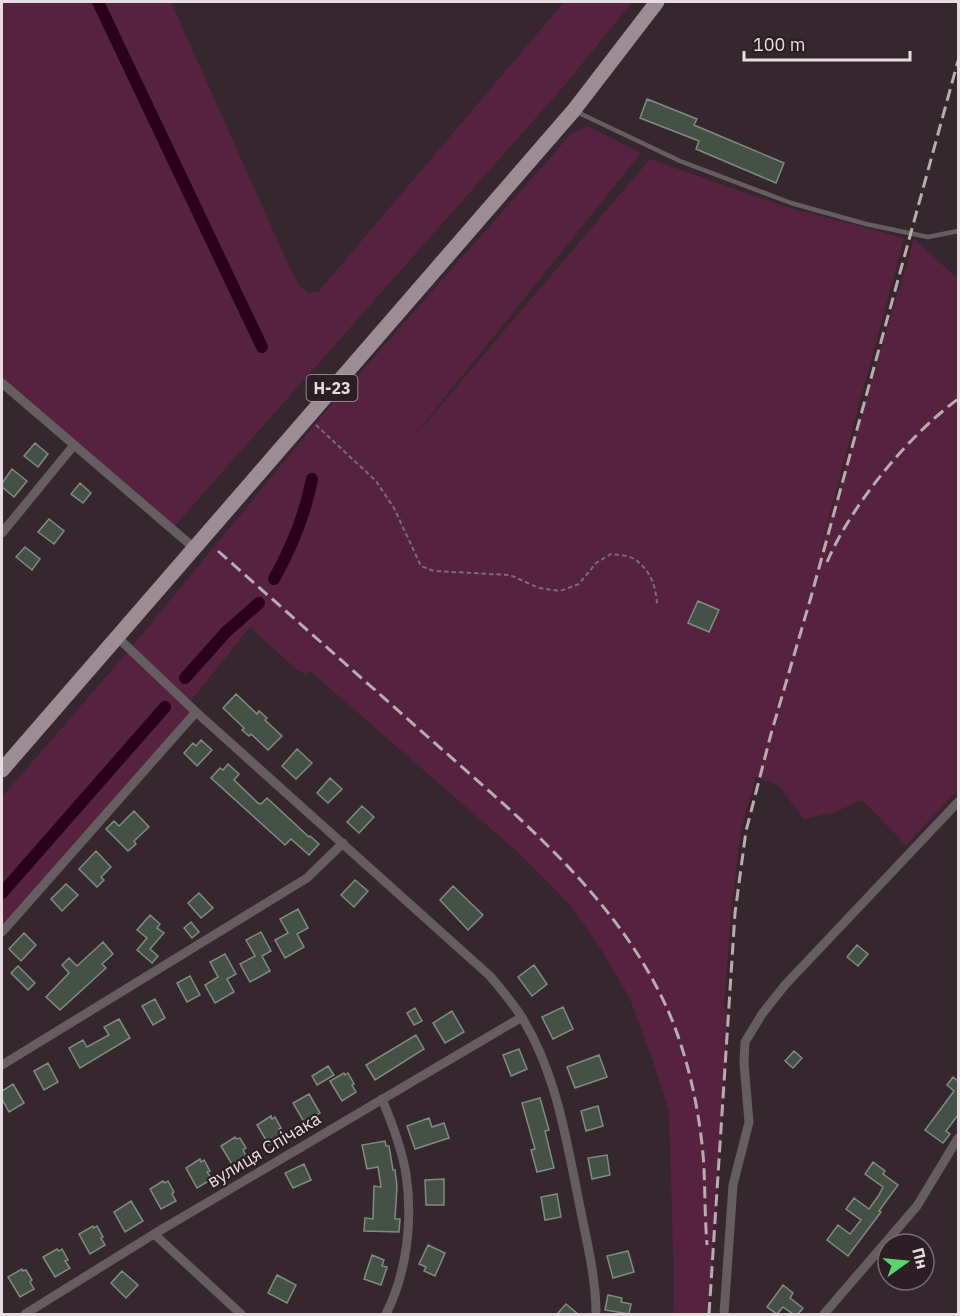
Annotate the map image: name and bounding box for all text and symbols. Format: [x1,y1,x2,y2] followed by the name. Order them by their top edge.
[744,24,910,62] scale bar
[753,33,805,56] text: 100 m
[306,375,358,401] road number: Н-23
[203,1106,325,1193] street label: вулиця Спічака
[876,1232,936,1292] north arrow
[908,1245,933,1271] text: Пн

